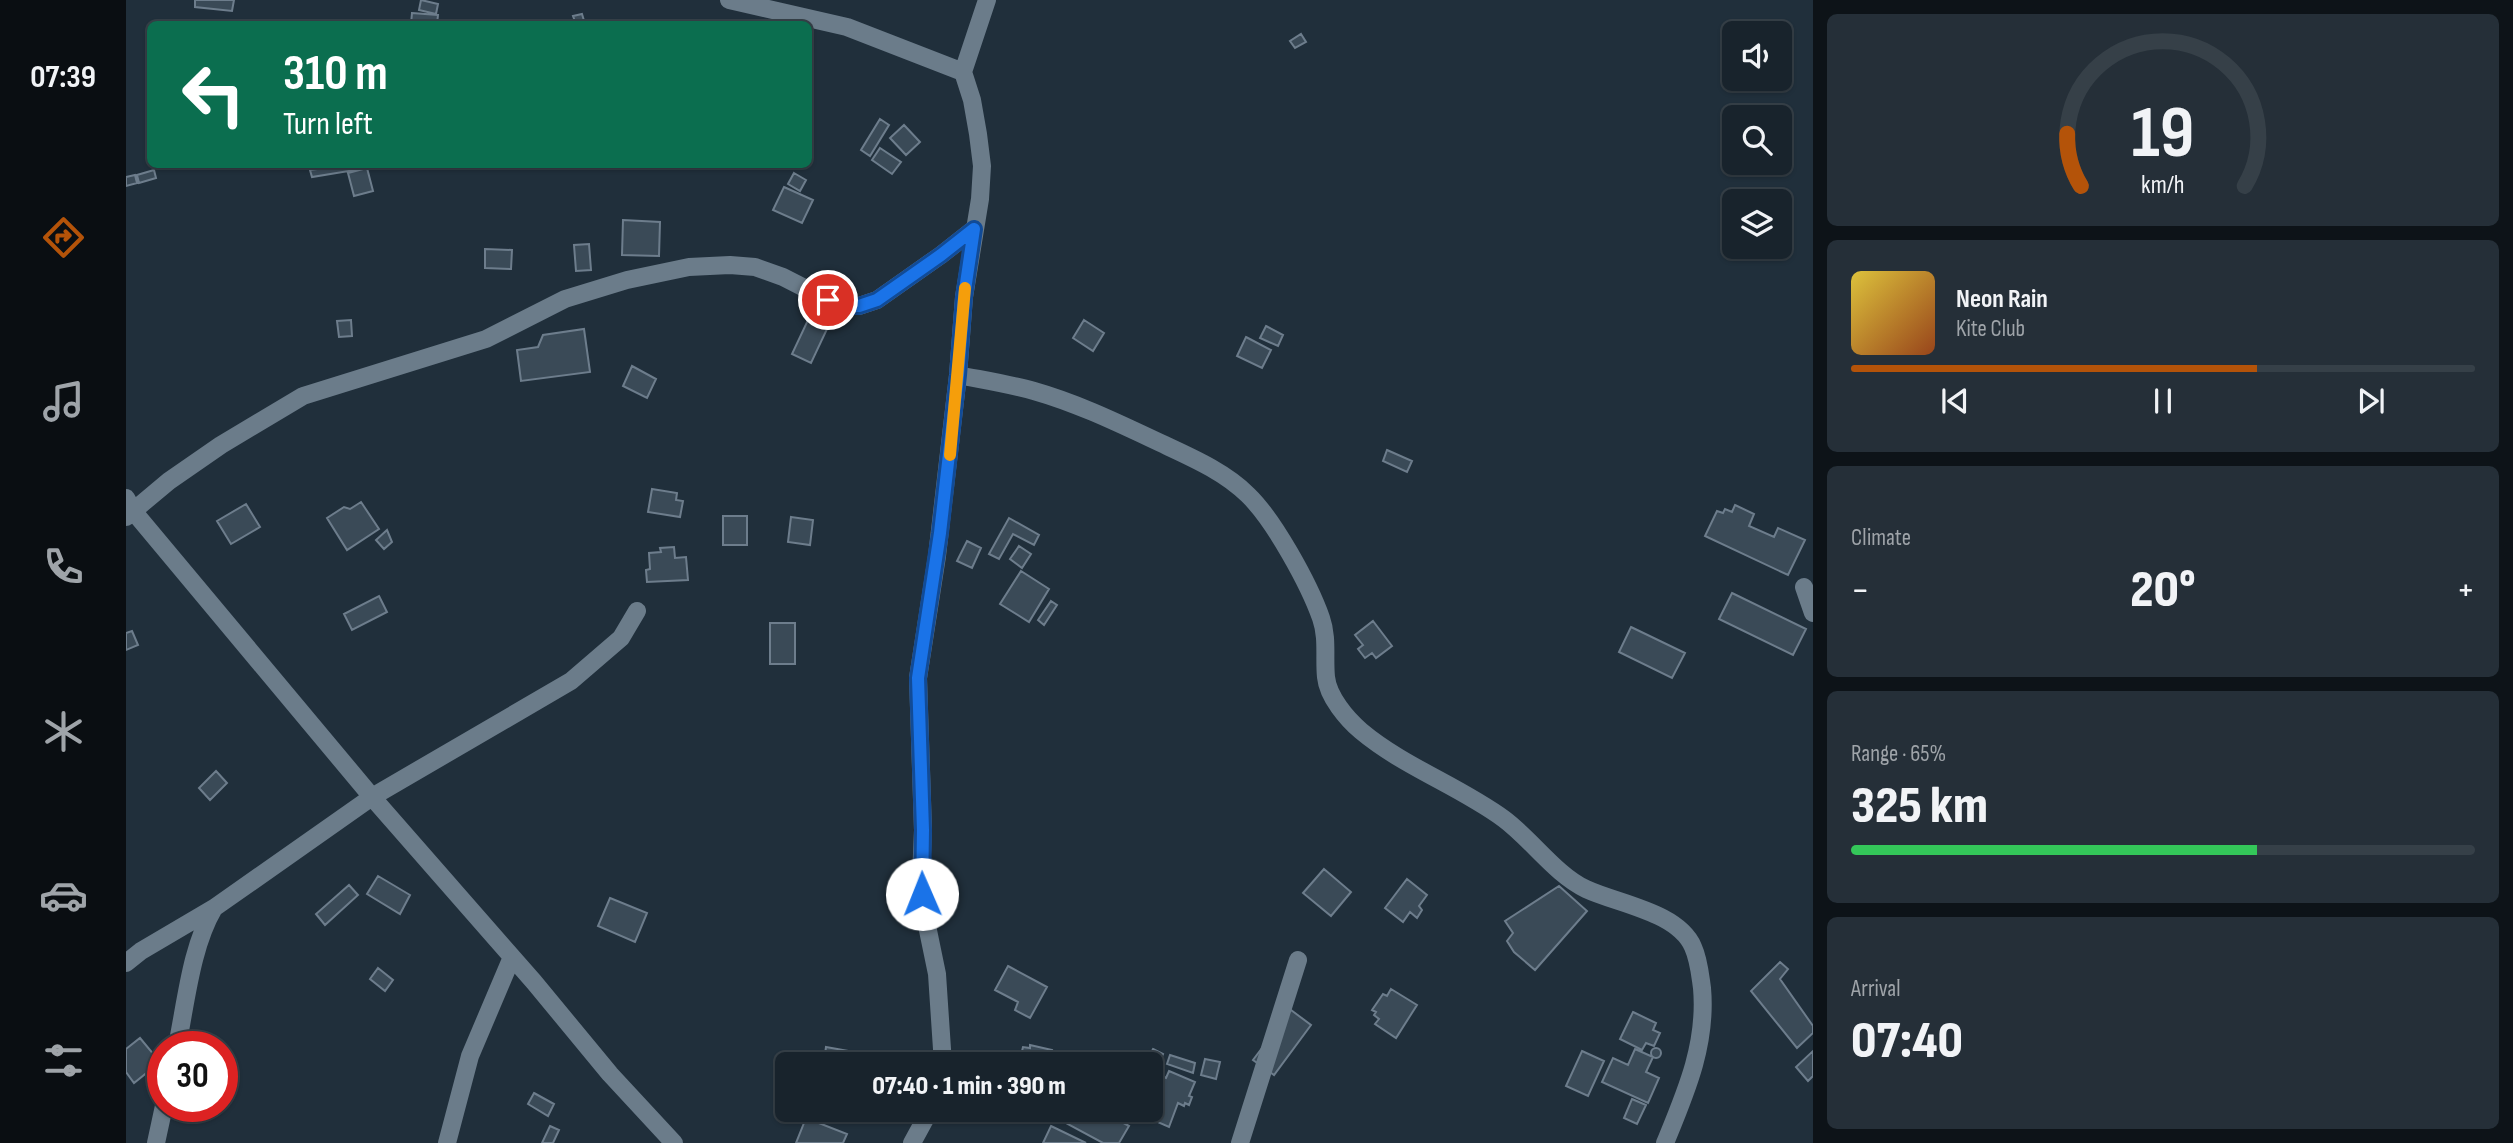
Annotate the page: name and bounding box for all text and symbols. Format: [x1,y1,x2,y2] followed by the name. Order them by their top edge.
[1722,21,1792,259] map controls
[1722,21,1792,91] button: sound
[283,45,388,104] text: 310 m
[168,49,259,140] icon: left
[30,58,96,97] text: 07:39
[2131,90,2195,178] text: 19
[283,105,373,144] text: Turn left
[1722,105,1792,175] button: search
[2141,170,2185,201] text: km/h
[1722,189,1792,259] button: layers
[39,213,88,262] icon: directions
[798,270,858,330] pin
[809,281,847,319] icon: arrive
[1956,284,2048,315] text: Neon Rain
[1956,315,2025,343] text: Kite Club
[39,377,88,426] icon: music
[1936,382,1974,420] icon: previous
[2144,382,2182,420] icon: pause
[2352,382,2390,420] icon: next
[1851,524,1911,552] text: Climate
[39,542,88,591] icon: phone
[2130,559,2196,622] text: 20°
[1851,568,1870,613] text: −
[2456,568,2475,613] text: +
[39,707,88,756] icon: climate
[1851,740,1946,768] text: Range · 65%
[1851,775,1988,838] text: 325 km
[885,857,959,931] position arrow
[39,871,88,920] icon: car
[1851,975,1900,1003] text: Arrival
[1851,1010,1963,1073] text: 07:40
[147,1031,238,1122] speed limit sign: 30
[39,1036,88,1085] icon: filters
[872,1071,1066,1102] text: 07:40 · 1 min · 390 m

